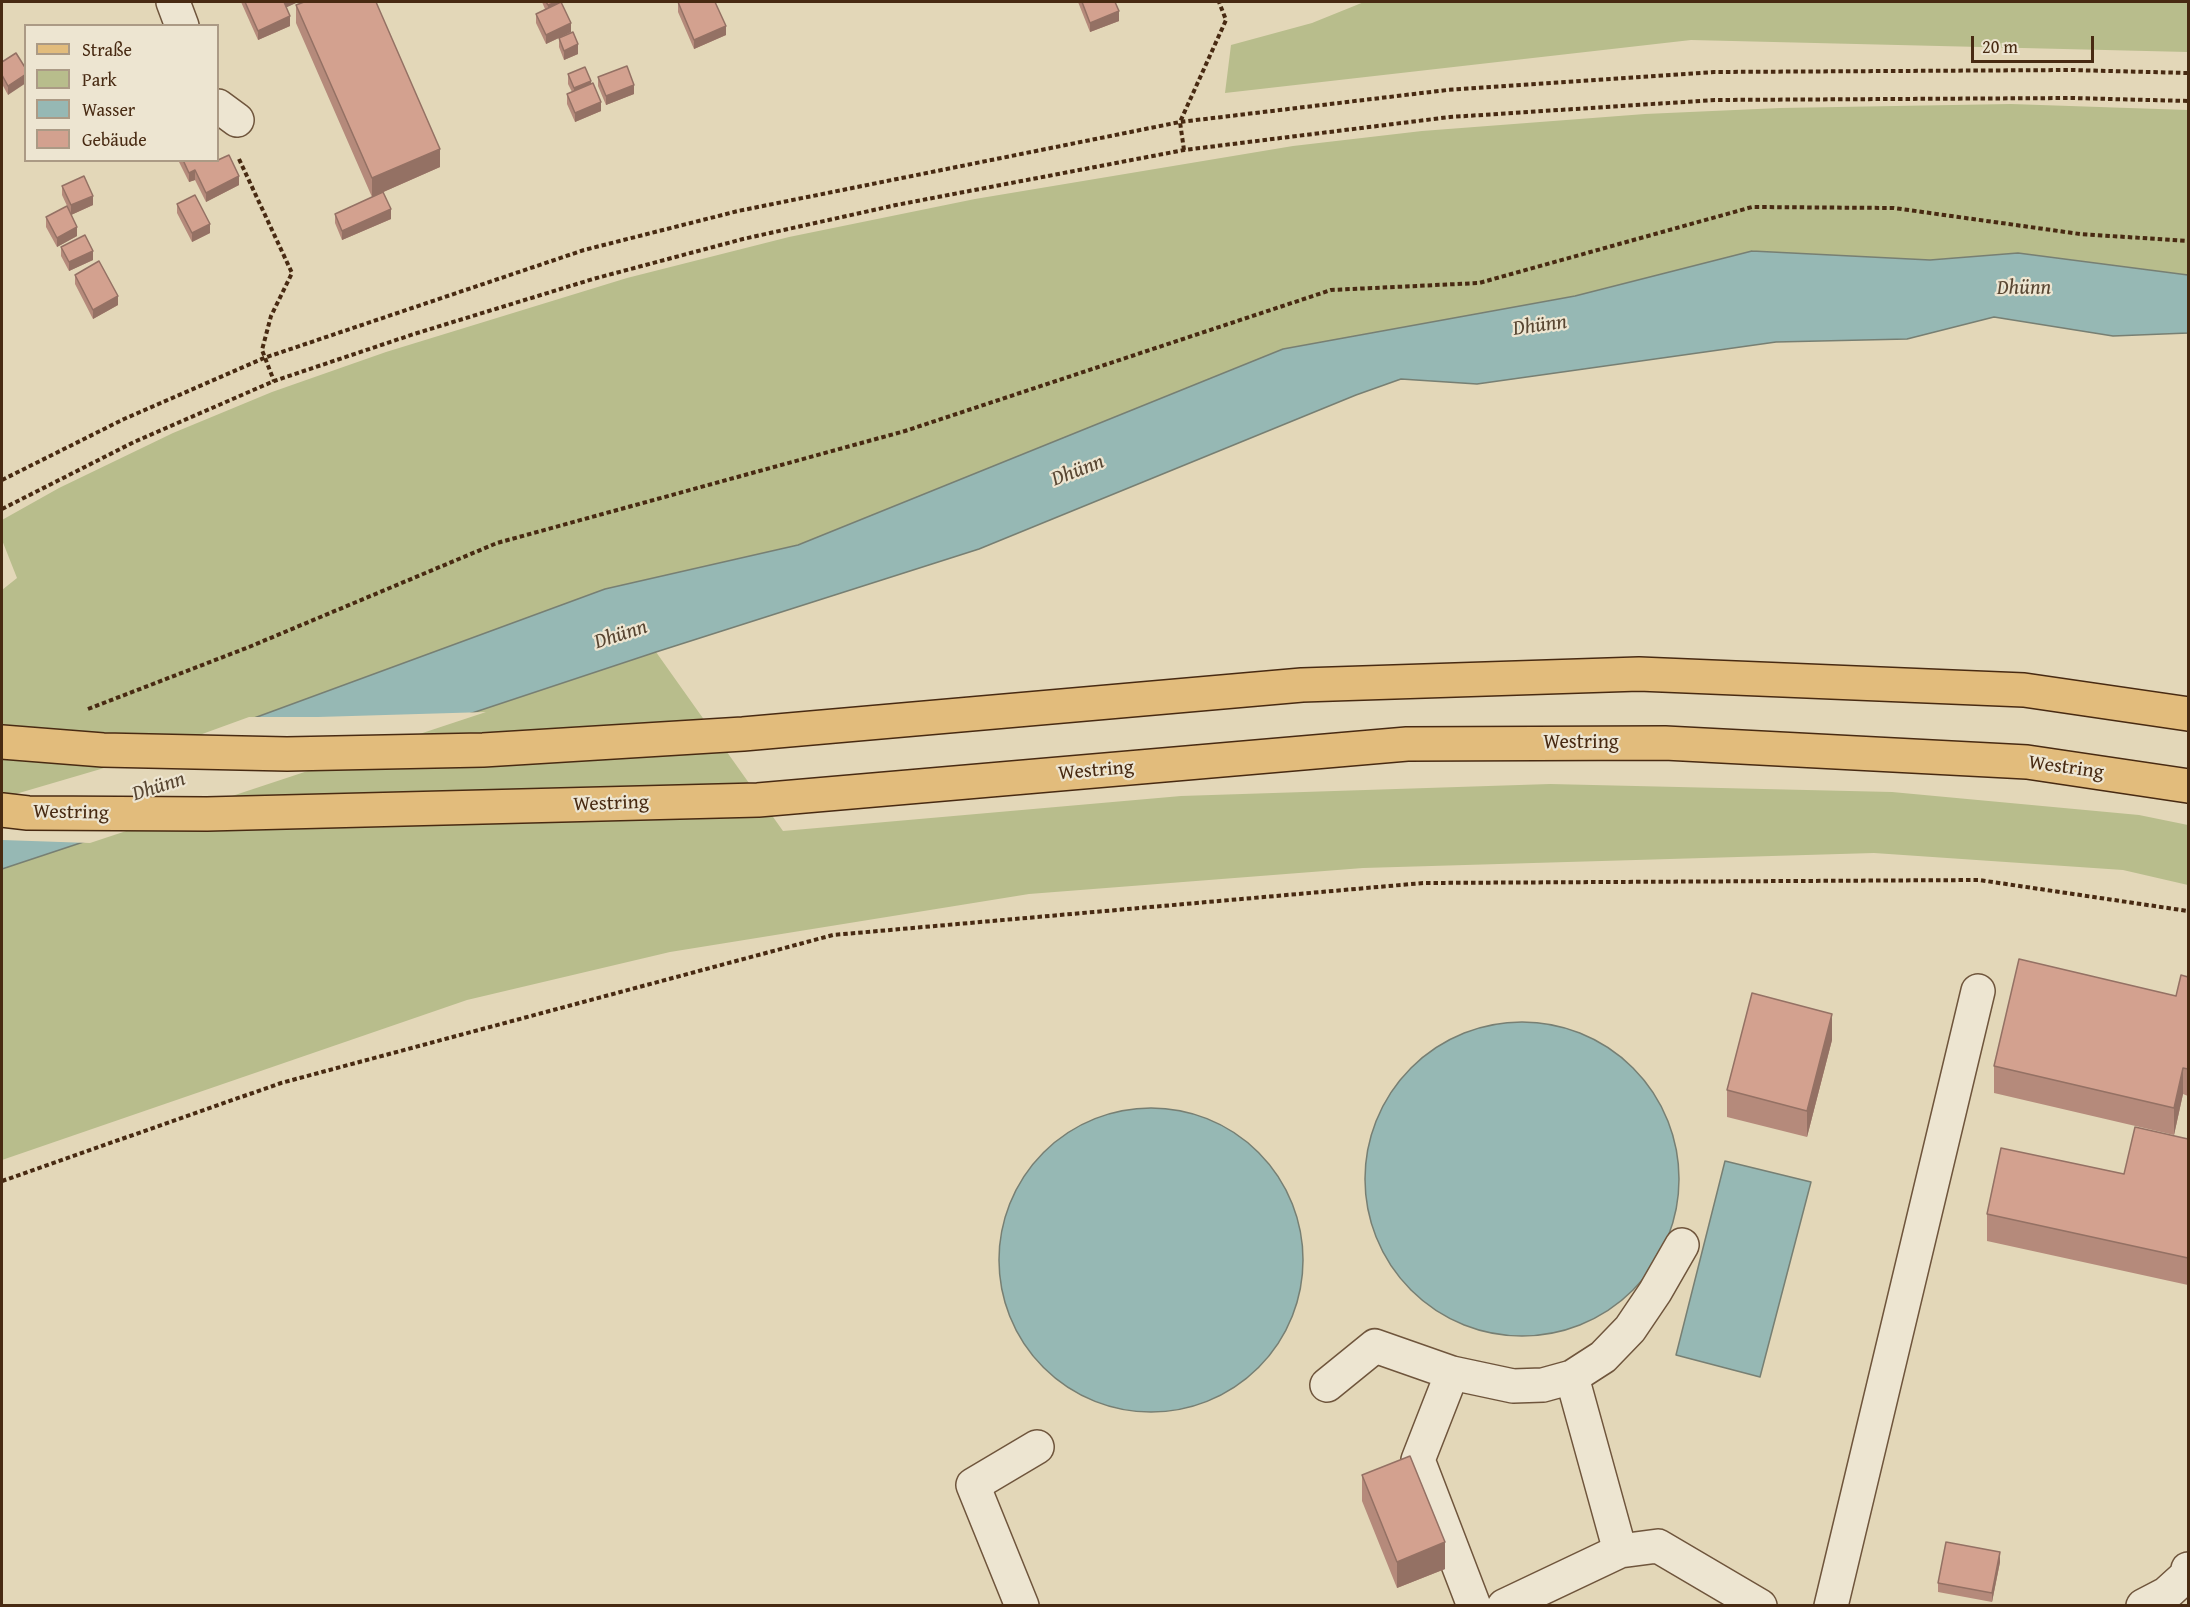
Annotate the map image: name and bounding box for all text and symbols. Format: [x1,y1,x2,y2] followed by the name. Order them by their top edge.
[24,24,219,162] legend
[1974,24,2097,62] scale bar
[1982,33,2018,60] text: 20 m
[82,36,132,63] text: Straße
[82,66,117,93] text: Park
[82,96,135,123] text: Wasser
[82,126,147,153] text: Gebäude
[1997,276,2051,302] water label: Dhünn
[1511,310,1569,342] water label: Dhünn
[1048,450,1108,492] water label: Dhünn
[591,615,651,655] water label: Dhünn
[1543,731,1619,755] street label: Westring
[2027,751,2105,785] street label: Westring
[1057,756,1135,786] street label: Westring
[129,767,189,807] water label: Dhünn
[573,791,649,817] street label: Westring
[33,800,109,826] street label: Westring

